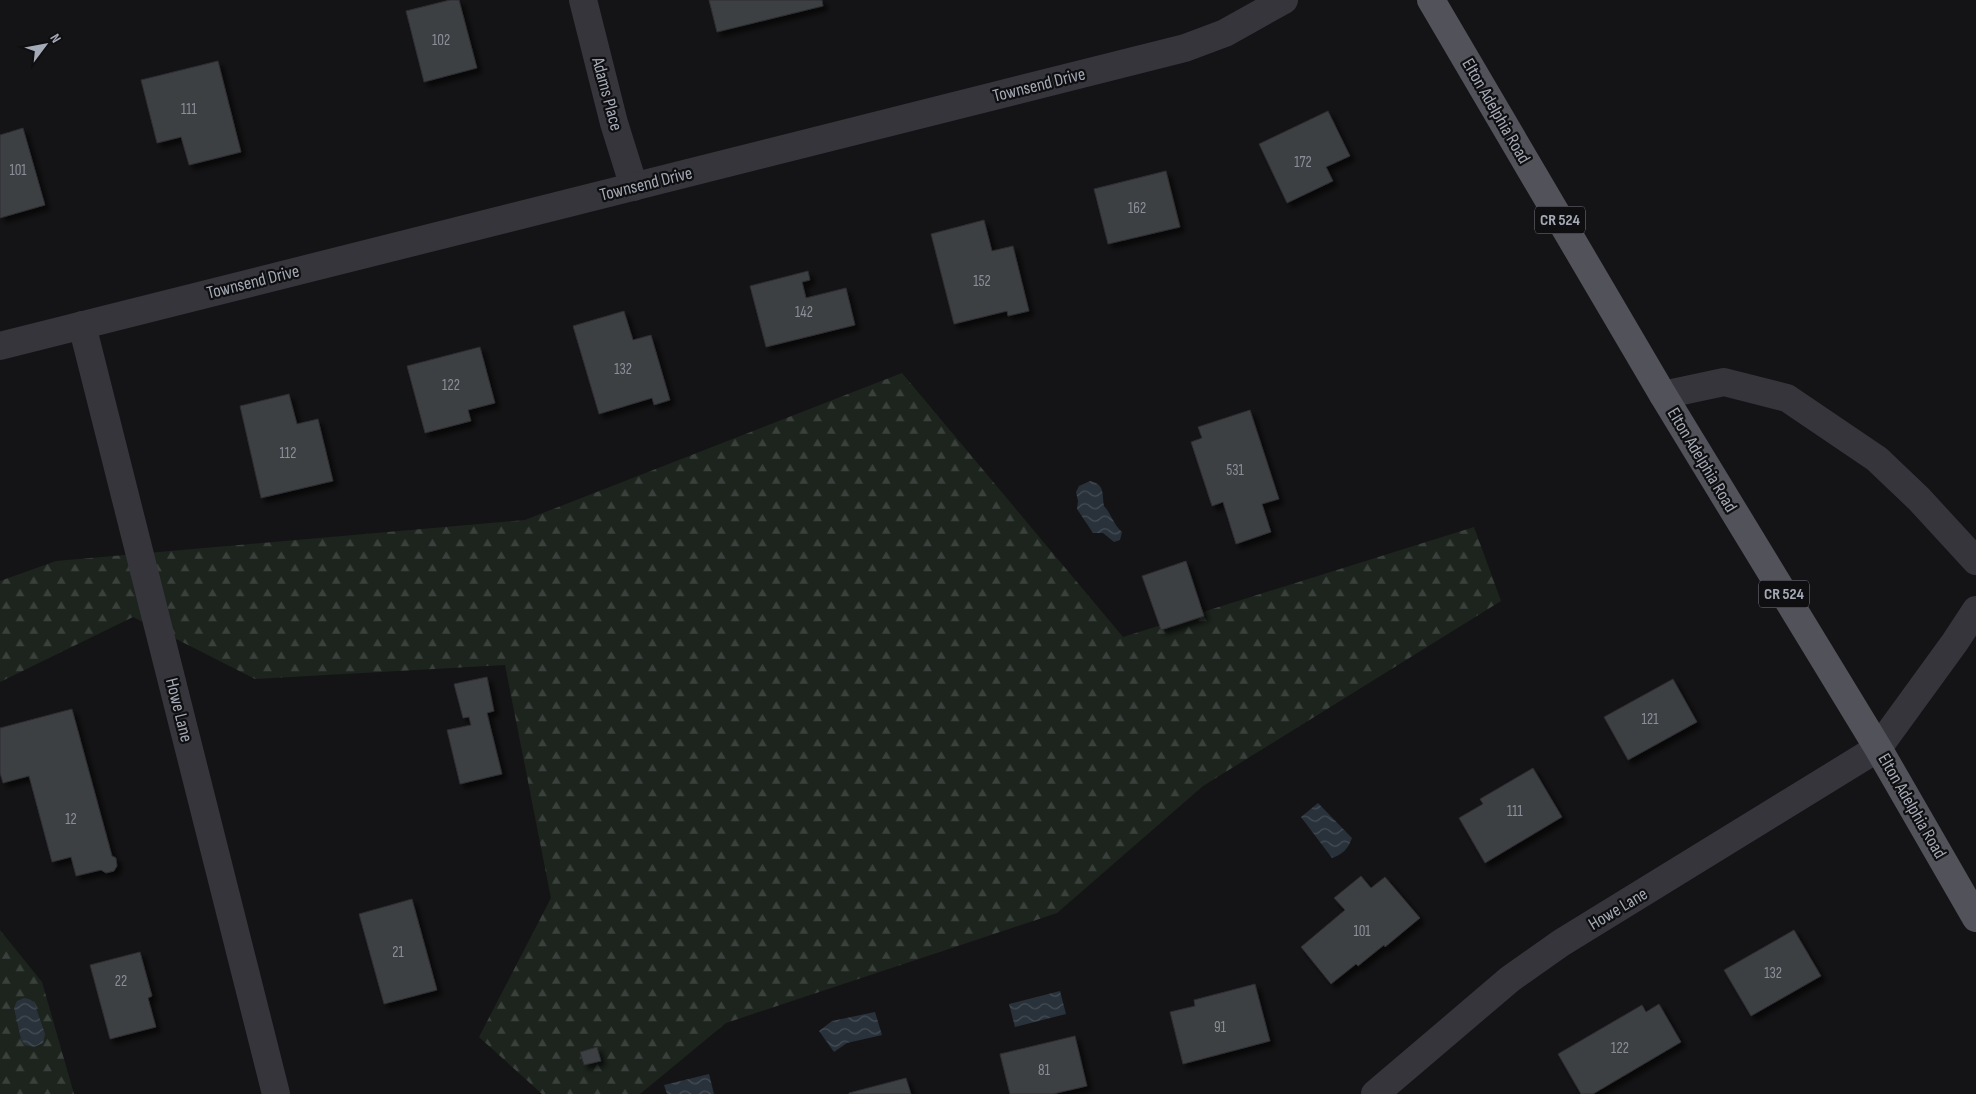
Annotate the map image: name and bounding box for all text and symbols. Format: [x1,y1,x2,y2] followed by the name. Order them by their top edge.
[20,20,70,70] north arrow
[46,31,65,46] text: N
[432,31,450,50] house number: 102
[587,54,627,133] street label: Adams Place
[1457,55,1535,167] street label: Elton Adelphia Road
[991,63,1087,107] street label: Townsend Drive
[181,100,198,119] house number: 111
[1294,153,1312,172] house number: 172
[9,161,27,180] house number: 101
[598,162,694,206] street label: Townsend Drive
[1128,199,1146,218] house number: 162
[1535,206,1585,234] road number: CR 524
[205,260,301,304] street label: Townsend Drive
[973,272,991,291] house number: 152
[795,303,813,322] house number: 142
[614,360,632,379] house number: 132
[442,376,460,395] house number: 122
[1663,404,1741,516] street label: Elton Adelphia Road
[280,444,296,463] house number: 112
[1226,461,1245,480] house number: 531
[1759,580,1809,608] road number: CR 524
[161,676,197,744] street label: Howe Lane
[1642,710,1659,729] house number: 121
[1873,750,1951,862] street label: Elton Adelphia Road
[1507,802,1524,821] house number: 111
[65,810,77,829] house number: 12
[1585,883,1651,935] street label: Howe Lane
[1353,922,1371,941] house number: 101
[392,943,404,962] house number: 21
[1764,964,1782,983] house number: 132
[115,972,127,991] house number: 22
[1214,1018,1227,1037] house number: 91
[1611,1039,1629,1058] house number: 122
[1038,1061,1051,1080] house number: 81

